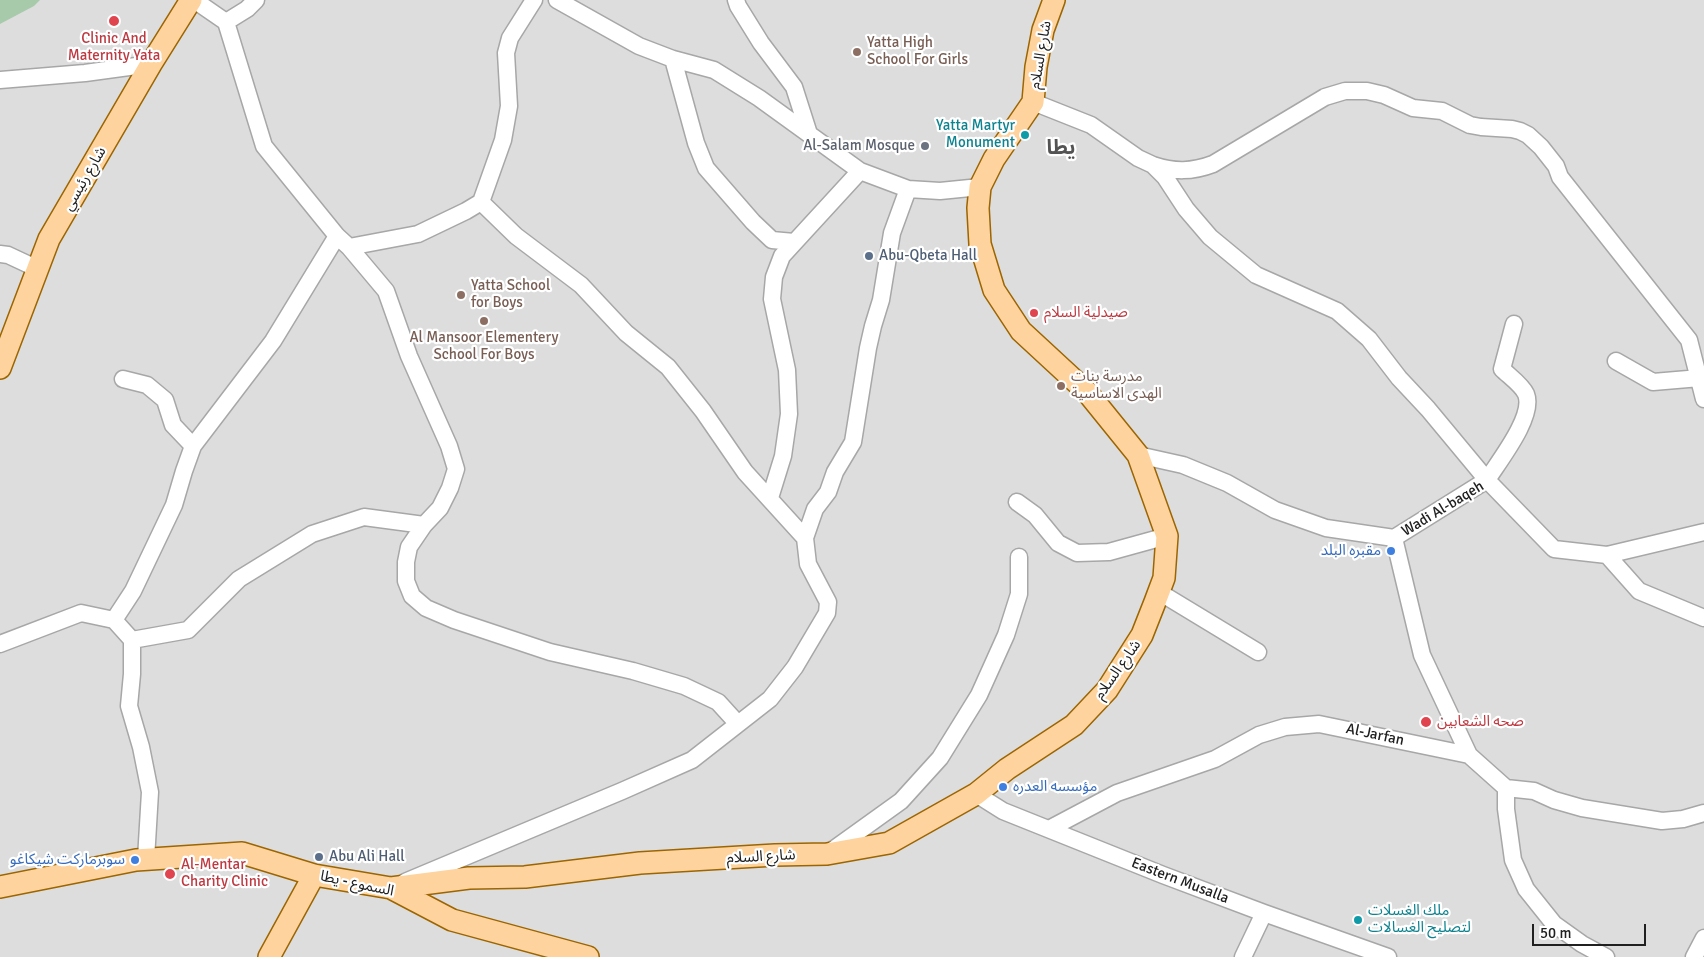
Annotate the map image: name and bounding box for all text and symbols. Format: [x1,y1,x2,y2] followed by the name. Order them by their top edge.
[107,14,121,28] marker: Clinic And Maternity Yata
[1026,19,1056,91] street label: شارع السلام
[68,30,160,65] place label: Clinic And Maternity Yata
[867,34,968,69] place label: Yatta High School For Girls
[851,46,863,58] marker: Yatta High School For Girls
[936,117,1015,152] place label: Yatta Martyr Monument
[1019,129,1031,141] marker: Yatta Martyr Monument
[803,137,915,155] place label: Al-Salam Mosque
[1047,137,1075,161] district label: يطا
[919,140,931,152] marker: Al-Salam Mosque
[59,144,111,214] street label: شارع رئيسي
[879,247,977,265] place label: Abu-Qbeta Hall
[863,250,875,262] marker: Abu-Qbeta Hall
[471,277,550,312] place label: Yatta School for Boys
[455,289,467,301] marker: Yatta School for Boys
[1044,304,1128,322] place label: صيدلية السلام
[1028,307,1040,319] marker: صيدلية السلام
[478,315,490,327] marker: Al Mansoor Elementery School For Boys
[409,329,559,364] place label: Al Mansoor Elementery School For Boys
[1071,368,1162,403] place label: مدرسة بنات الهدى الاساسية
[1055,380,1067,392] marker: مدرسة بنات الهدى الاساسية
[1399,477,1487,541] street label: Wadi Al-baqeh
[1321,542,1381,560] place label: مقبره البلد
[1385,545,1397,557] marker: مقبره البلد
[1091,637,1145,703] street label: شارع السلام
[1437,713,1524,731] place label: صحه الشعابين
[1419,715,1433,729] marker: صحه الشعابين
[1344,720,1406,750] street label: Al-Jarfan
[1013,778,1097,796] place label: مؤسسه العدره
[997,781,1009,793] marker: مؤسسه العدره
[726,846,796,868] street label: شارع السلام
[329,848,405,866] place label: Abu Ali Hall
[10,851,125,869] place label: سوبرماركت شيكاغو
[313,851,325,863] marker: Abu Ali Hall
[129,854,141,866] marker: سوبرماركت شيكاغو
[1129,854,1231,908] street label: Eastern Musalla
[181,856,268,891] place label: Al-Mentar Charity Clinic
[163,867,177,881] marker: Al-Mentar Charity Clinic
[318,867,396,901] street label: السموع - يطا
[1368,902,1471,937] place label: ملك الغسلات لتصليح الغسالات
[1352,914,1364,926] marker: ملك الغسلات لتصليح الغسالات
[1534,914,1648,946] scale bar
[1540,924,1571,942] text: 50 m

